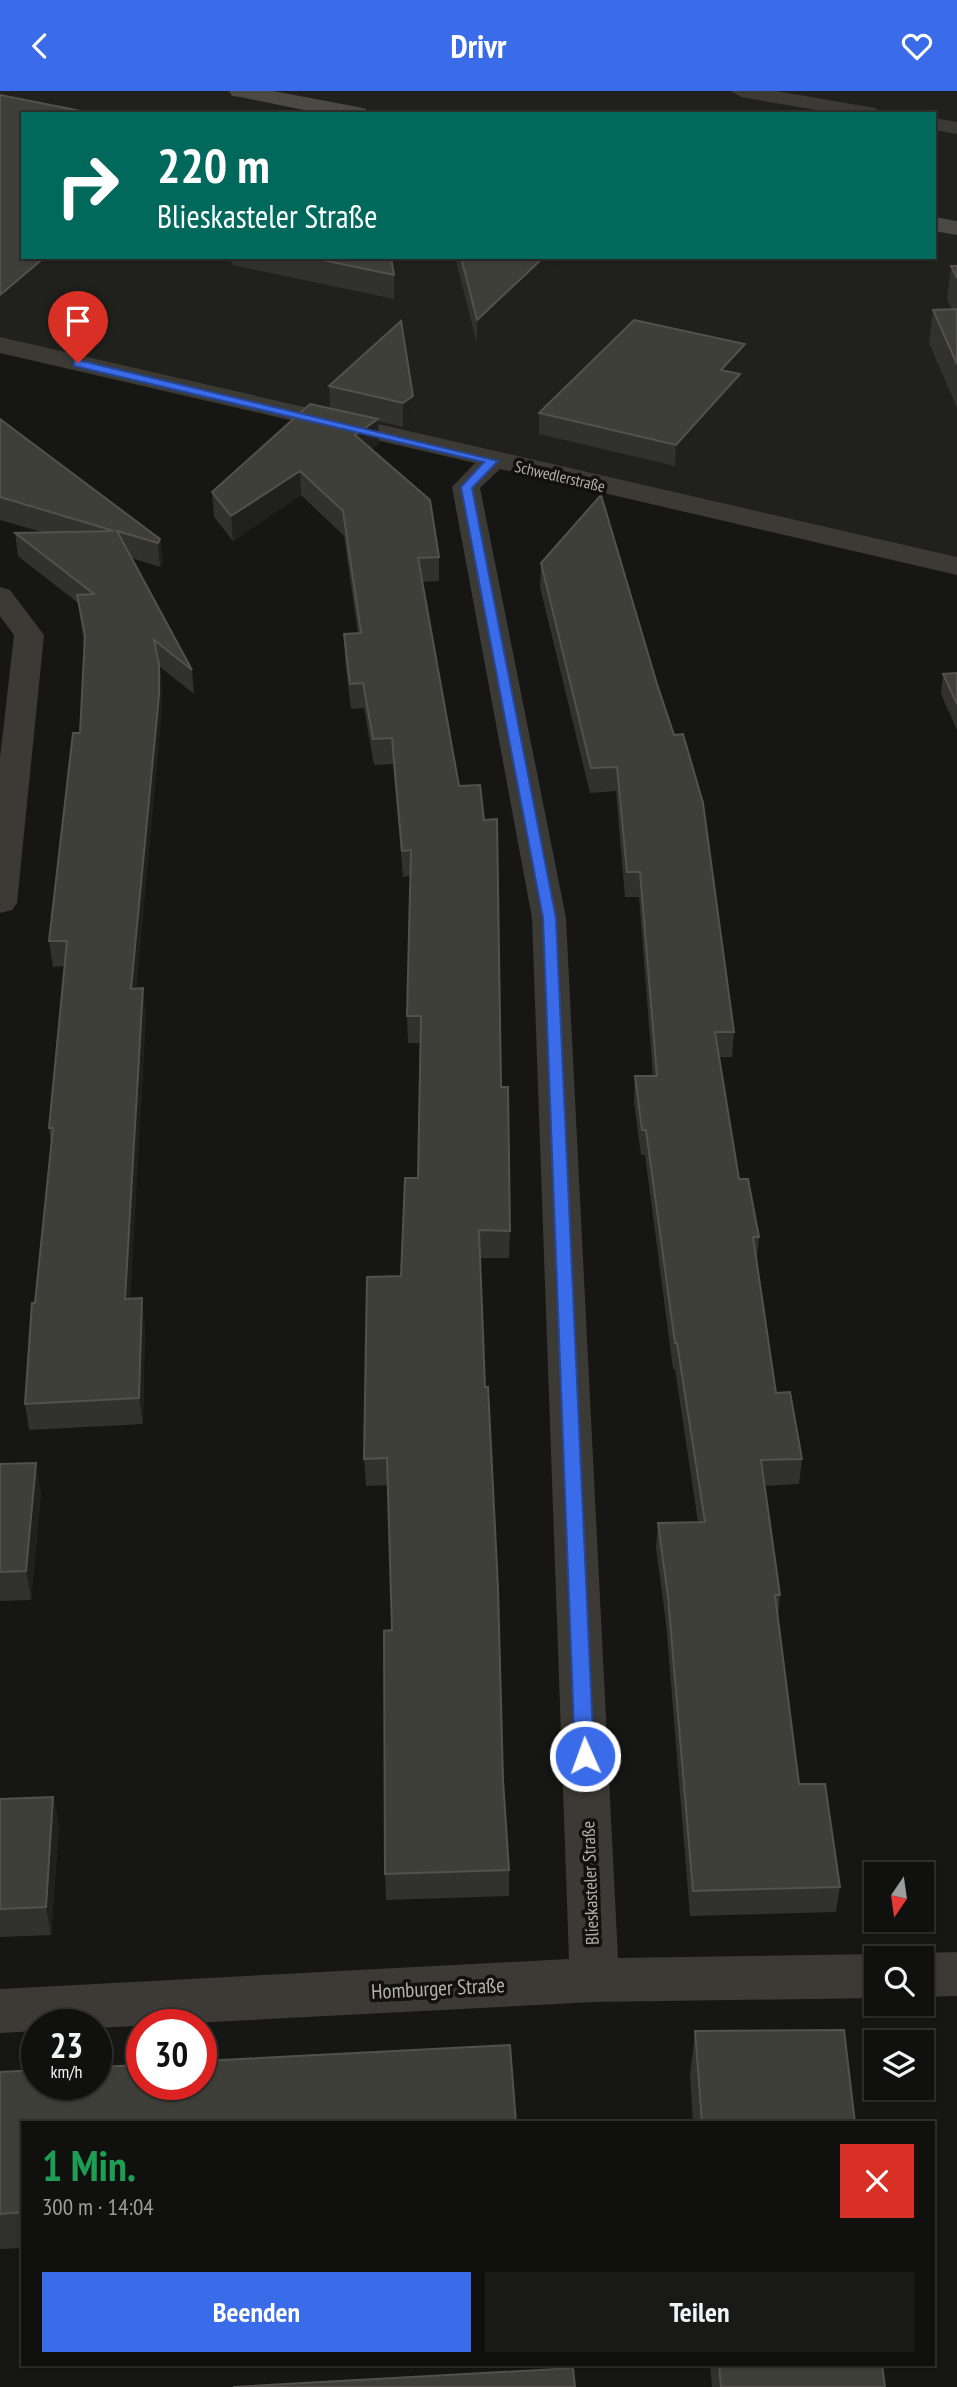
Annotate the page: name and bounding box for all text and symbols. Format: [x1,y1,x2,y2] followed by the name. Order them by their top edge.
[451,25,506,67] text: Drivr
[21,27,59,65] icon: back
[898,27,936,65] icon: heart
[157,133,270,197] text: 220 m
[42,140,133,231] icon: right
[157,195,377,237] text: Blieskasteler Straße
[48,291,108,363] pin
[59,302,97,340] icon: arrive
[513,456,607,496] street label: Schwedlerstraße
[548,1719,622,1793] position arrow
[576,1821,604,1945] street label: Blieskasteler Straße
[864,1862,934,1932] north arrow
[864,1862,934,2100] map controls
[864,1946,934,2016] button: search
[370,1971,506,2005] street label: Homburger Straße
[126,2009,217,2100] speed limit sign: 30
[50,2022,83,2068] text: 23
[864,2030,934,2100] button: layers
[51,2060,82,2083] text: km/h
[42,2138,136,2193] text: 1 Min.
[840,2144,914,2218] button: close
[42,2192,154,2221] text: 300 m · 14:04
[42,2272,471,2352] button: Beenden
[485,2272,914,2352] button: Teilen

